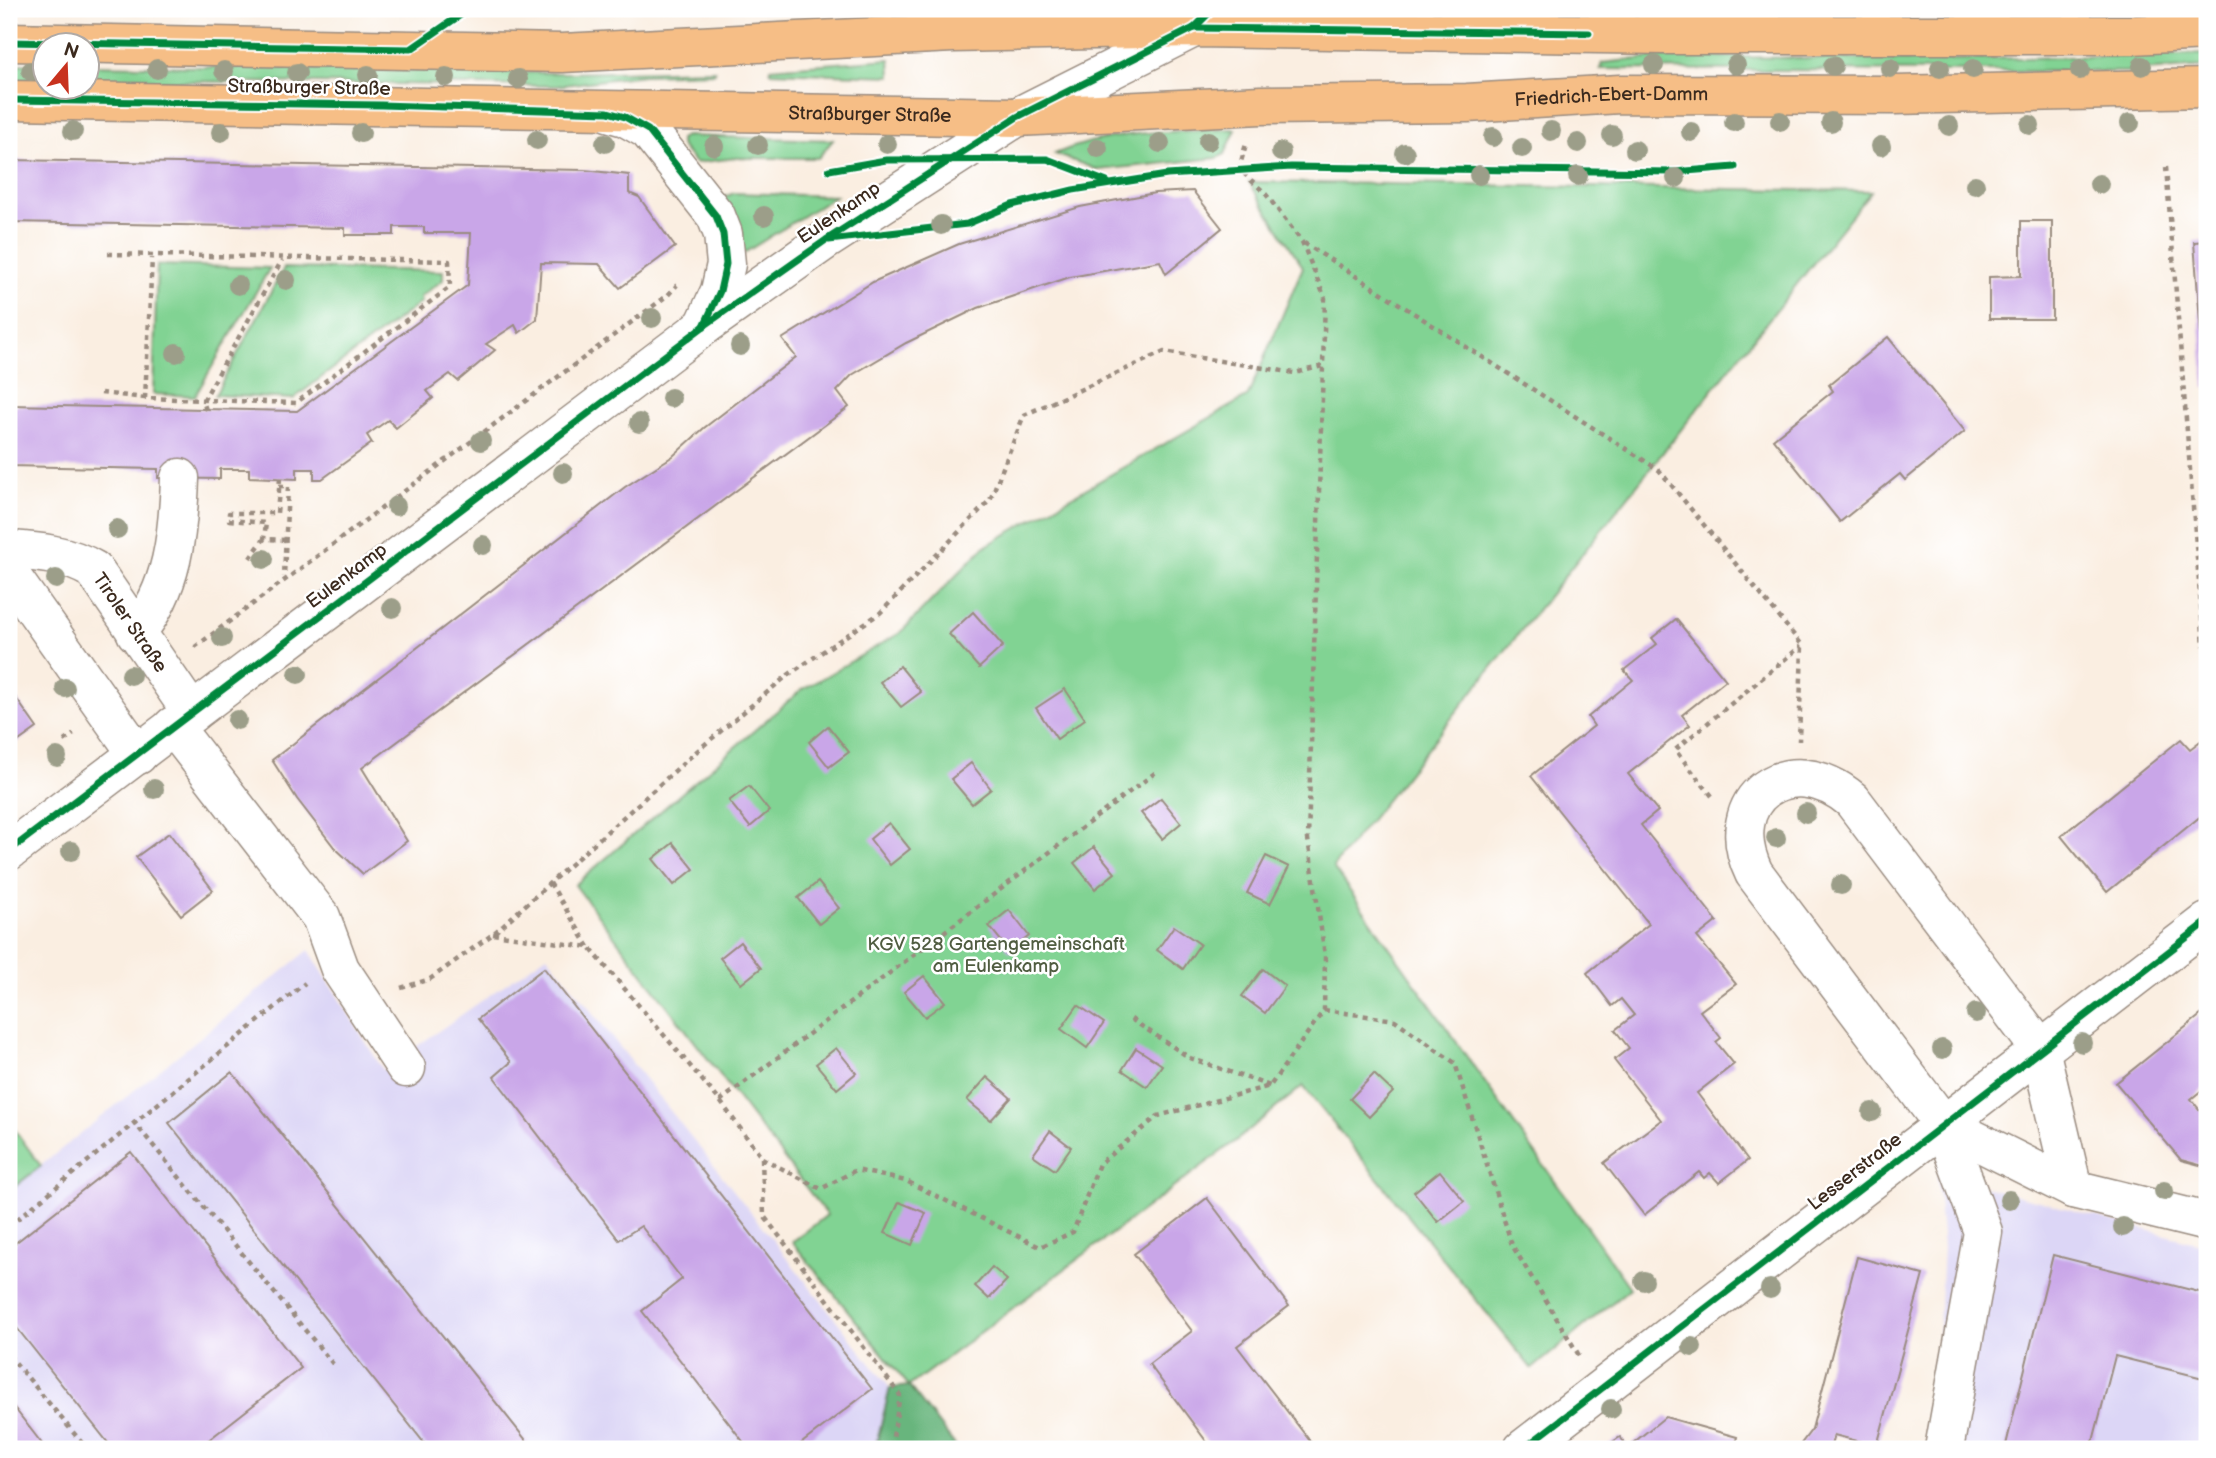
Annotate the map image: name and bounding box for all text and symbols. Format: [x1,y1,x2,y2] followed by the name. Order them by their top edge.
[32,32,102,102] north arrow
[61,38,82,65] text: N
[227,75,391,101] street label: Straßburger Straße
[1514,82,1708,112] street label: Friedrich-Ebert-Damm
[788,102,952,127] street label: Straßburger Straße
[793,177,885,249] street label: Eulenkamp
[302,538,392,614] street label: Eulenkamp
[88,568,172,677] street label: Tiroler Straße
[867,933,1125,978] park label: KGV 528 Gartengemeinschaft am Eulenkamp
[1803,1128,1907,1216] street label: Lesserstraße

